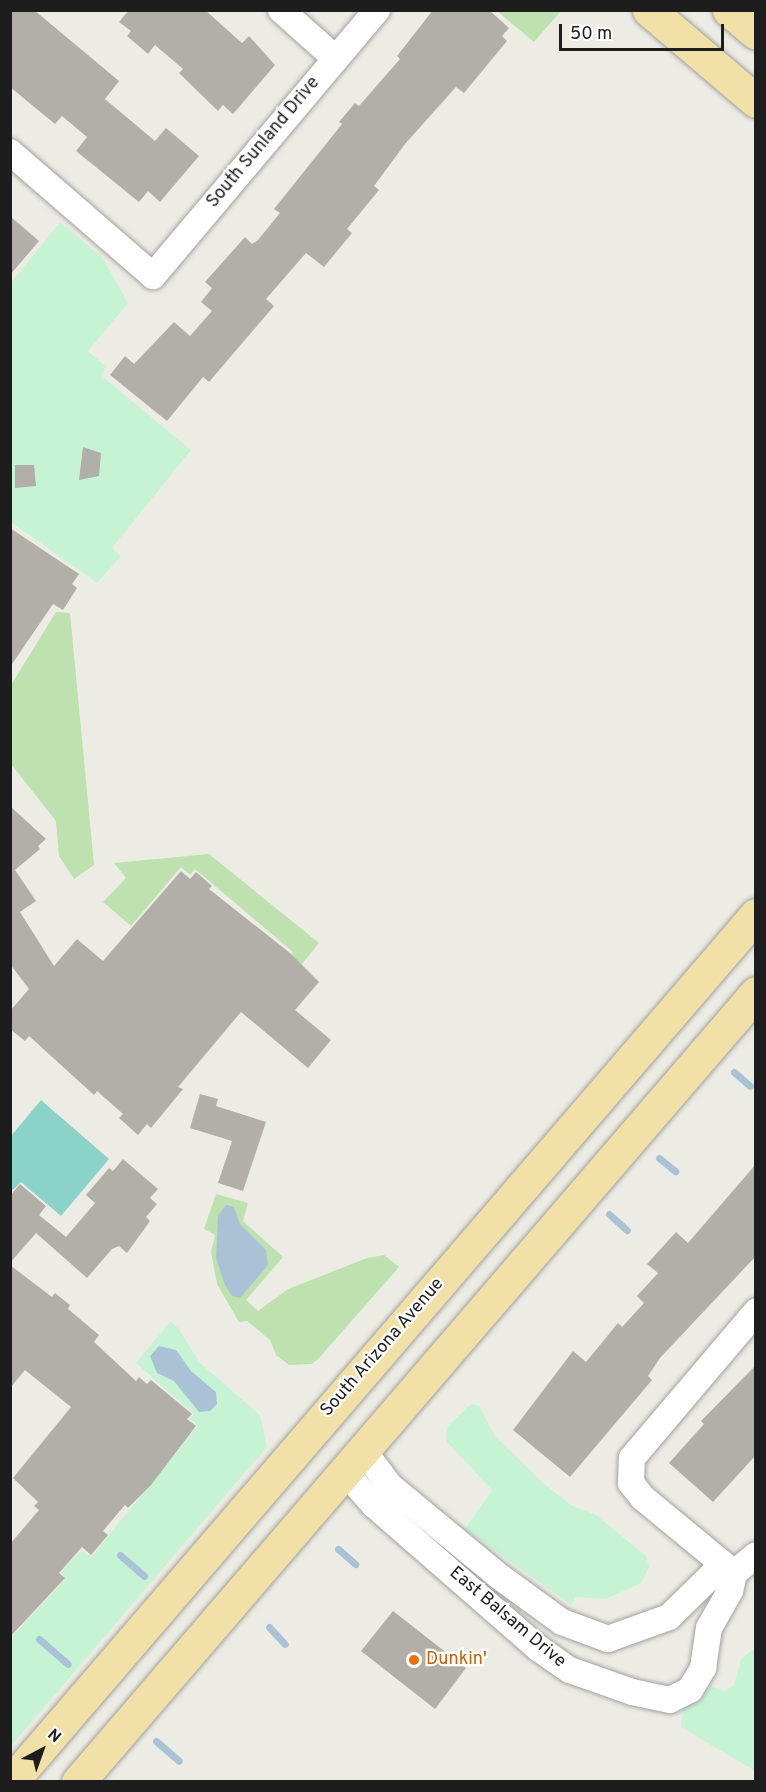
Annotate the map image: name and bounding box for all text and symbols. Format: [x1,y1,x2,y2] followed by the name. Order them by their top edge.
[562,12,727,50] scale bar
[570,23,612,46] text: 50 m
[203,73,325,213] street label: South Sunland Drive
[316,1274,450,1422] street label: South Arizona Avenue
[444,1563,570,1673] street label: East Balsam Drive
[426,1649,487,1671] place label: Dunkin'
[407,1653,421,1667] marker: Dunkin'
[12,1720,72,1780] north arrow
[43,1725,65,1748] text: N

